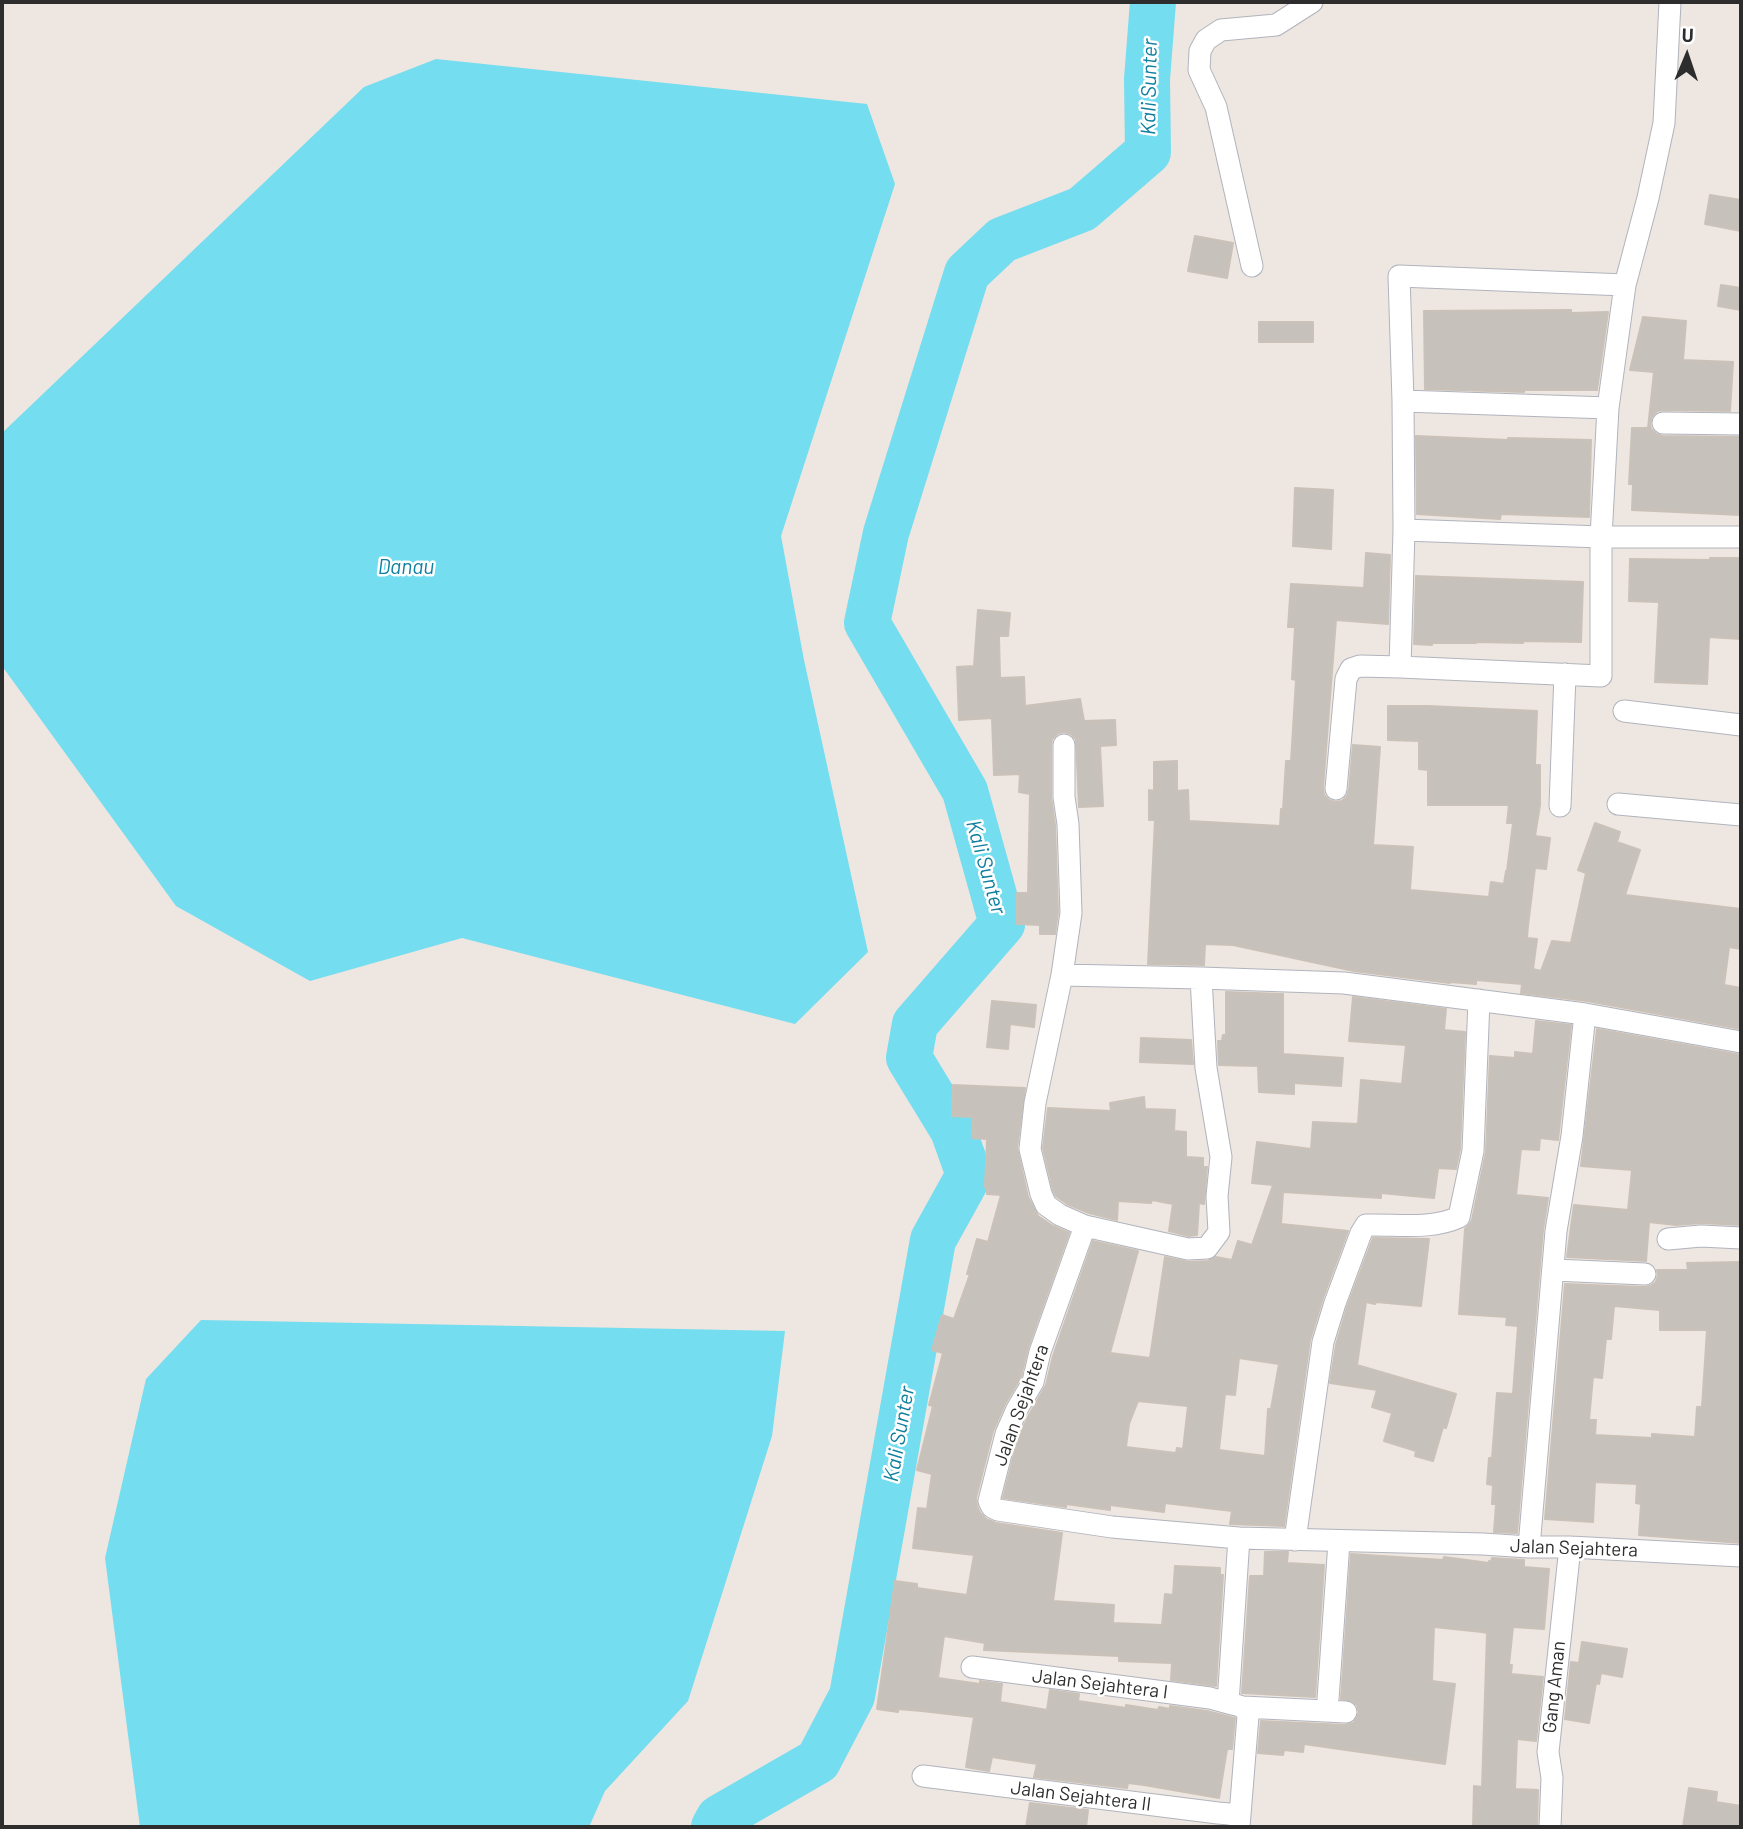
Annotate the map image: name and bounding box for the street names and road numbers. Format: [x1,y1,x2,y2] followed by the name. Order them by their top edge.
[988,1341,1054,1469] street label: Jalan Sejahtera
[1510,1534,1638,1562] street label: Jalan Sejahtera
[1538,1640,1570,1734] street label: Gang Aman
[1031,1664,1169,1704] street label: Jalan Sejahtera I
[1009,1776,1153,1816] street label: Jalan Sejahtera II

